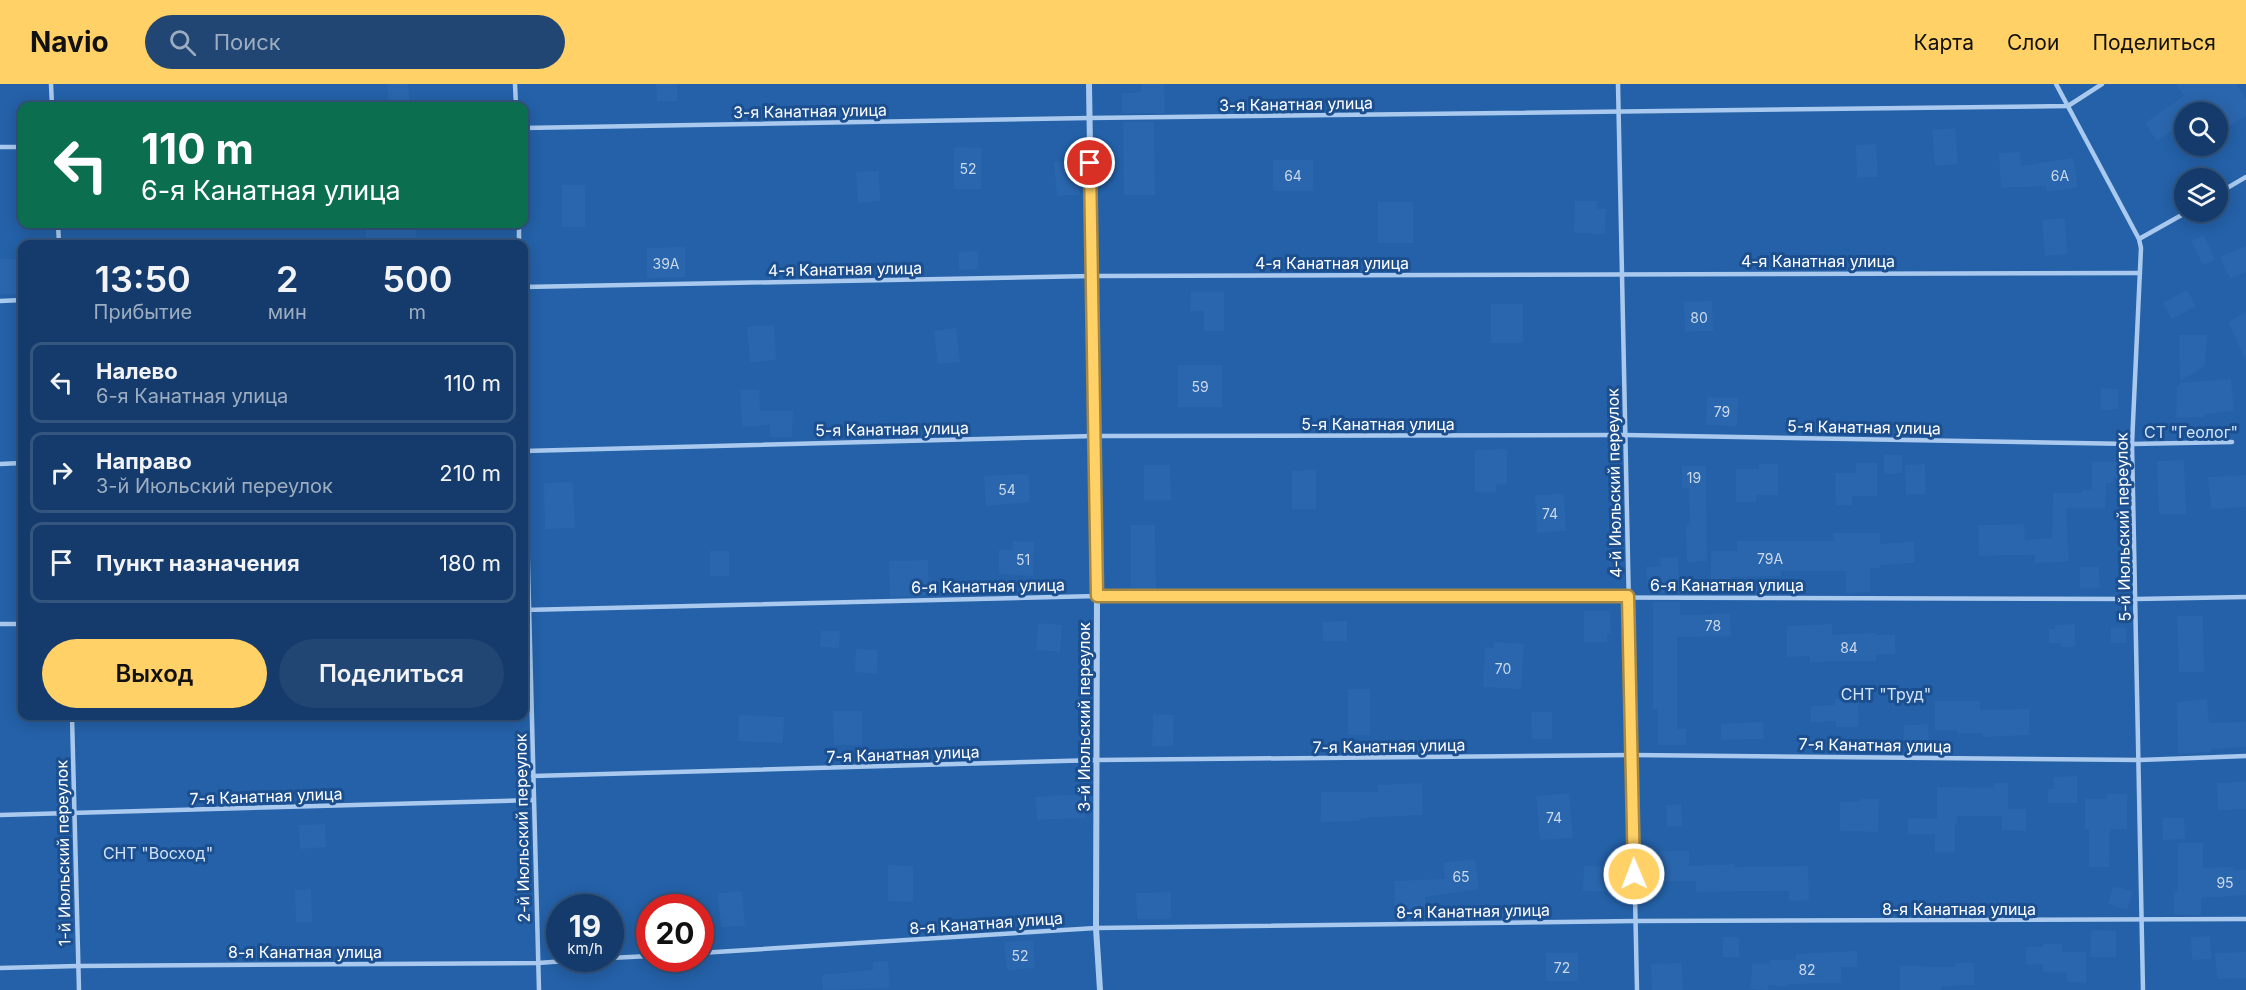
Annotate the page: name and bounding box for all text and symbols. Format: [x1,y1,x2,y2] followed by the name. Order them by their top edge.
[145,15,565,69] search box
[30,25,109,59] text: Navio
[166,26,199,59] icon: search
[214,29,281,55] text: Поиск
[1914,30,1974,55] text: Карта
[2007,30,2059,55] text: Слои
[2092,30,2216,55] text: Поделиться
[1219,93,1373,115] street label: 3-я Канатная улица
[733,100,887,122] street label: 3-я Канатная улица
[2174,102,2228,222] map controls
[2174,102,2228,156] button: search
[141,123,254,174] text: 110 m
[42,126,120,204] icon: left
[1064,137,1115,188] pin
[1073,146,1106,179] icon: arrive
[959,160,977,177] house number: 52
[1284,167,1302,184] house number: 64
[2051,167,2070,184] house number: 6А
[2174,168,2228,222] button: layers
[141,174,401,207] text: 6-я Канатная улица
[1741,251,1895,271] street label: 4-я Канатная улица
[1255,253,1409,273] street label: 4-я Канатная улица
[653,255,680,272] house number: 39А
[95,257,191,301] text: 13:50
[276,257,298,301] text: 2
[382,257,452,301] text: 500
[768,258,922,280] street label: 4-я Канатная улица
[94,300,192,324] text: Прибытие
[268,300,307,324] text: мин
[409,300,426,324] text: m
[1690,309,1708,326] house number: 80
[96,358,178,384] text: Налево
[45,366,78,399] icon: left
[444,370,501,396] text: 110 m
[1191,378,1209,395] house number: 59
[96,384,288,408] text: 6-я Канатная улица
[1602,388,1626,578] street label: 4-й Июльский переулок
[1714,403,1730,420] house number: 79
[1301,414,1455,434] street label: 5-я Канатная улица
[1787,416,1941,438] street label: 5-я Канатная улица
[815,418,969,440] street label: 5-я Канатная улица
[2144,422,2238,442] park label: СТ "Геолог"
[2111,432,2135,622] street label: 5-й Июльский переулок
[96,448,192,474] text: Направо
[45,456,78,489] icon: right
[439,460,501,486] text: 210 m
[1687,469,1701,486] house number: 19
[96,474,333,498] text: 3-й Июльский переулок
[998,481,1016,498] house number: 54
[1542,505,1558,522] house number: 74
[45,546,78,579] icon: arrive
[96,550,300,576] text: Пункт назначения
[439,550,501,576] text: 180 m
[1757,550,1783,567] house number: 79А
[1016,551,1030,568] house number: 51
[911,575,1065,597] street label: 6-я Канатная улица
[1650,575,1804,595] street label: 6-я Канатная улица
[1705,617,1721,634] house number: 78
[1074,622,1094,812] street label: 3-й Июльский переулок
[42,639,267,708] button: Выход
[279,639,504,708] button: Поделиться
[1840,639,1858,656] house number: 84
[1495,660,1511,677] house number: 70
[1841,684,1931,704] park label: СНТ "Труд"
[510,733,534,923] street label: 2-й Июльский переулок
[1798,734,1952,756] street label: 7-я Канатная улица
[1312,735,1466,757] street label: 7-я Канатная улица
[826,741,980,767] street label: 7-я Канатная улица
[51,760,75,946] street label: 1-й Июльский переулок
[189,783,343,809] street label: 7-я Канатная улица
[1546,809,1562,826] house number: 74
[1602,842,1666,906] position arrow
[103,843,213,863] park label: СНТ "Восход"
[1452,868,1470,885] house number: 65
[2216,874,2234,891] house number: 95
[636,894,714,972] speed limit sign: 20
[1882,899,2036,919] street label: 8-я Канатная улица
[1396,900,1550,922] street label: 8-я Канатная улица
[569,908,601,944] text: 19
[909,908,1063,938] street label: 8-я Канатная улица
[567,939,603,958] text: km/h
[228,942,382,962] street label: 8-я Канатная улица
[1011,947,1029,964] house number: 52
[1554,959,1570,976] house number: 72
[1798,961,1816,978] house number: 82

